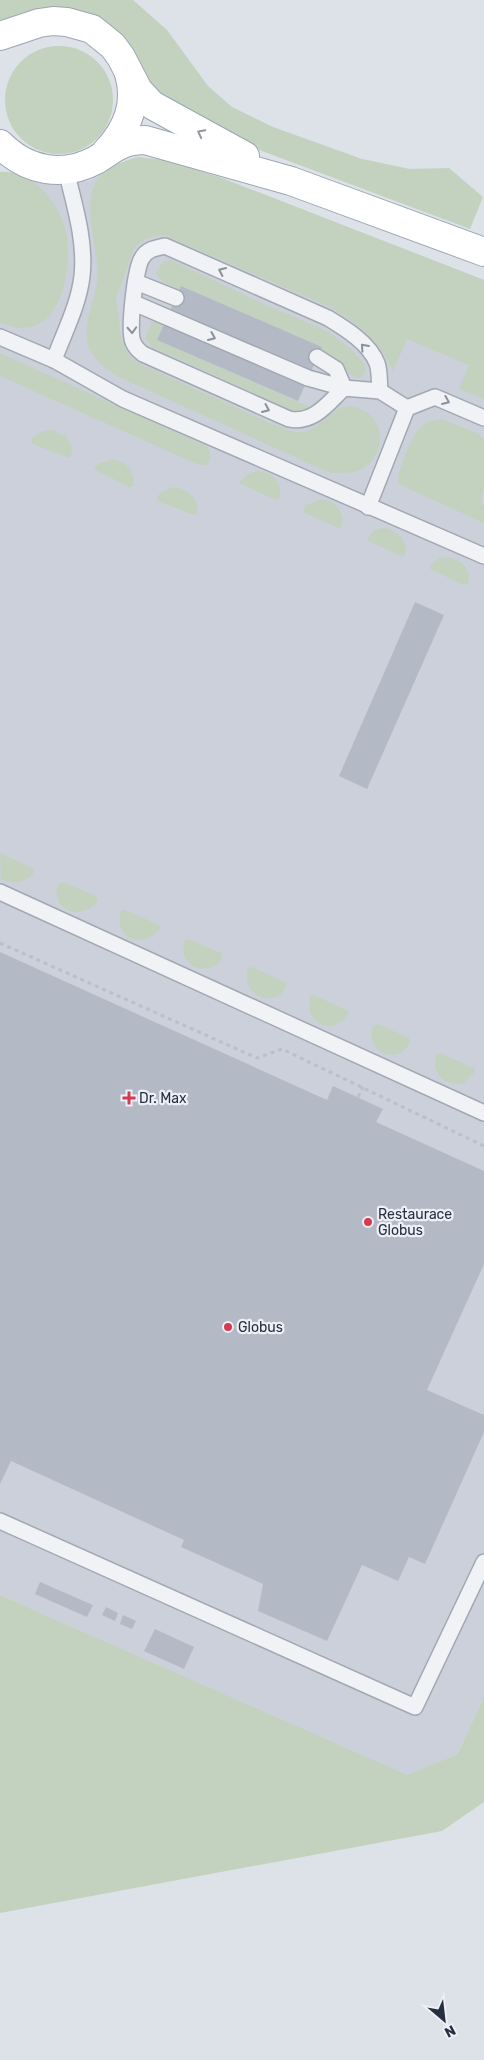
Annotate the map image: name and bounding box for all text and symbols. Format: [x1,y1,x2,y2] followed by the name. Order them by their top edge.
[198,129,207,139] one-way arrow
[218,266,227,277] one-way arrow
[126,326,137,334] one-way arrow
[207,330,216,341] one-way arrow
[361,343,370,352] one-way arrow
[441,395,450,406] one-way arrow
[261,402,270,413] one-way arrow
[139,1090,187,1107] place label: Dr. Max
[123,1092,135,1104] marker: Dr. Max
[378,1206,452,1239] place label: Restaurace Globus
[362,1216,374,1228] marker: Restaurace Globus
[238,1319,283,1336] place label: Globus
[222,1321,234,1333] marker: Globus
[419,1995,469,2045] north arrow
[441,2021,458,2041] text: N

